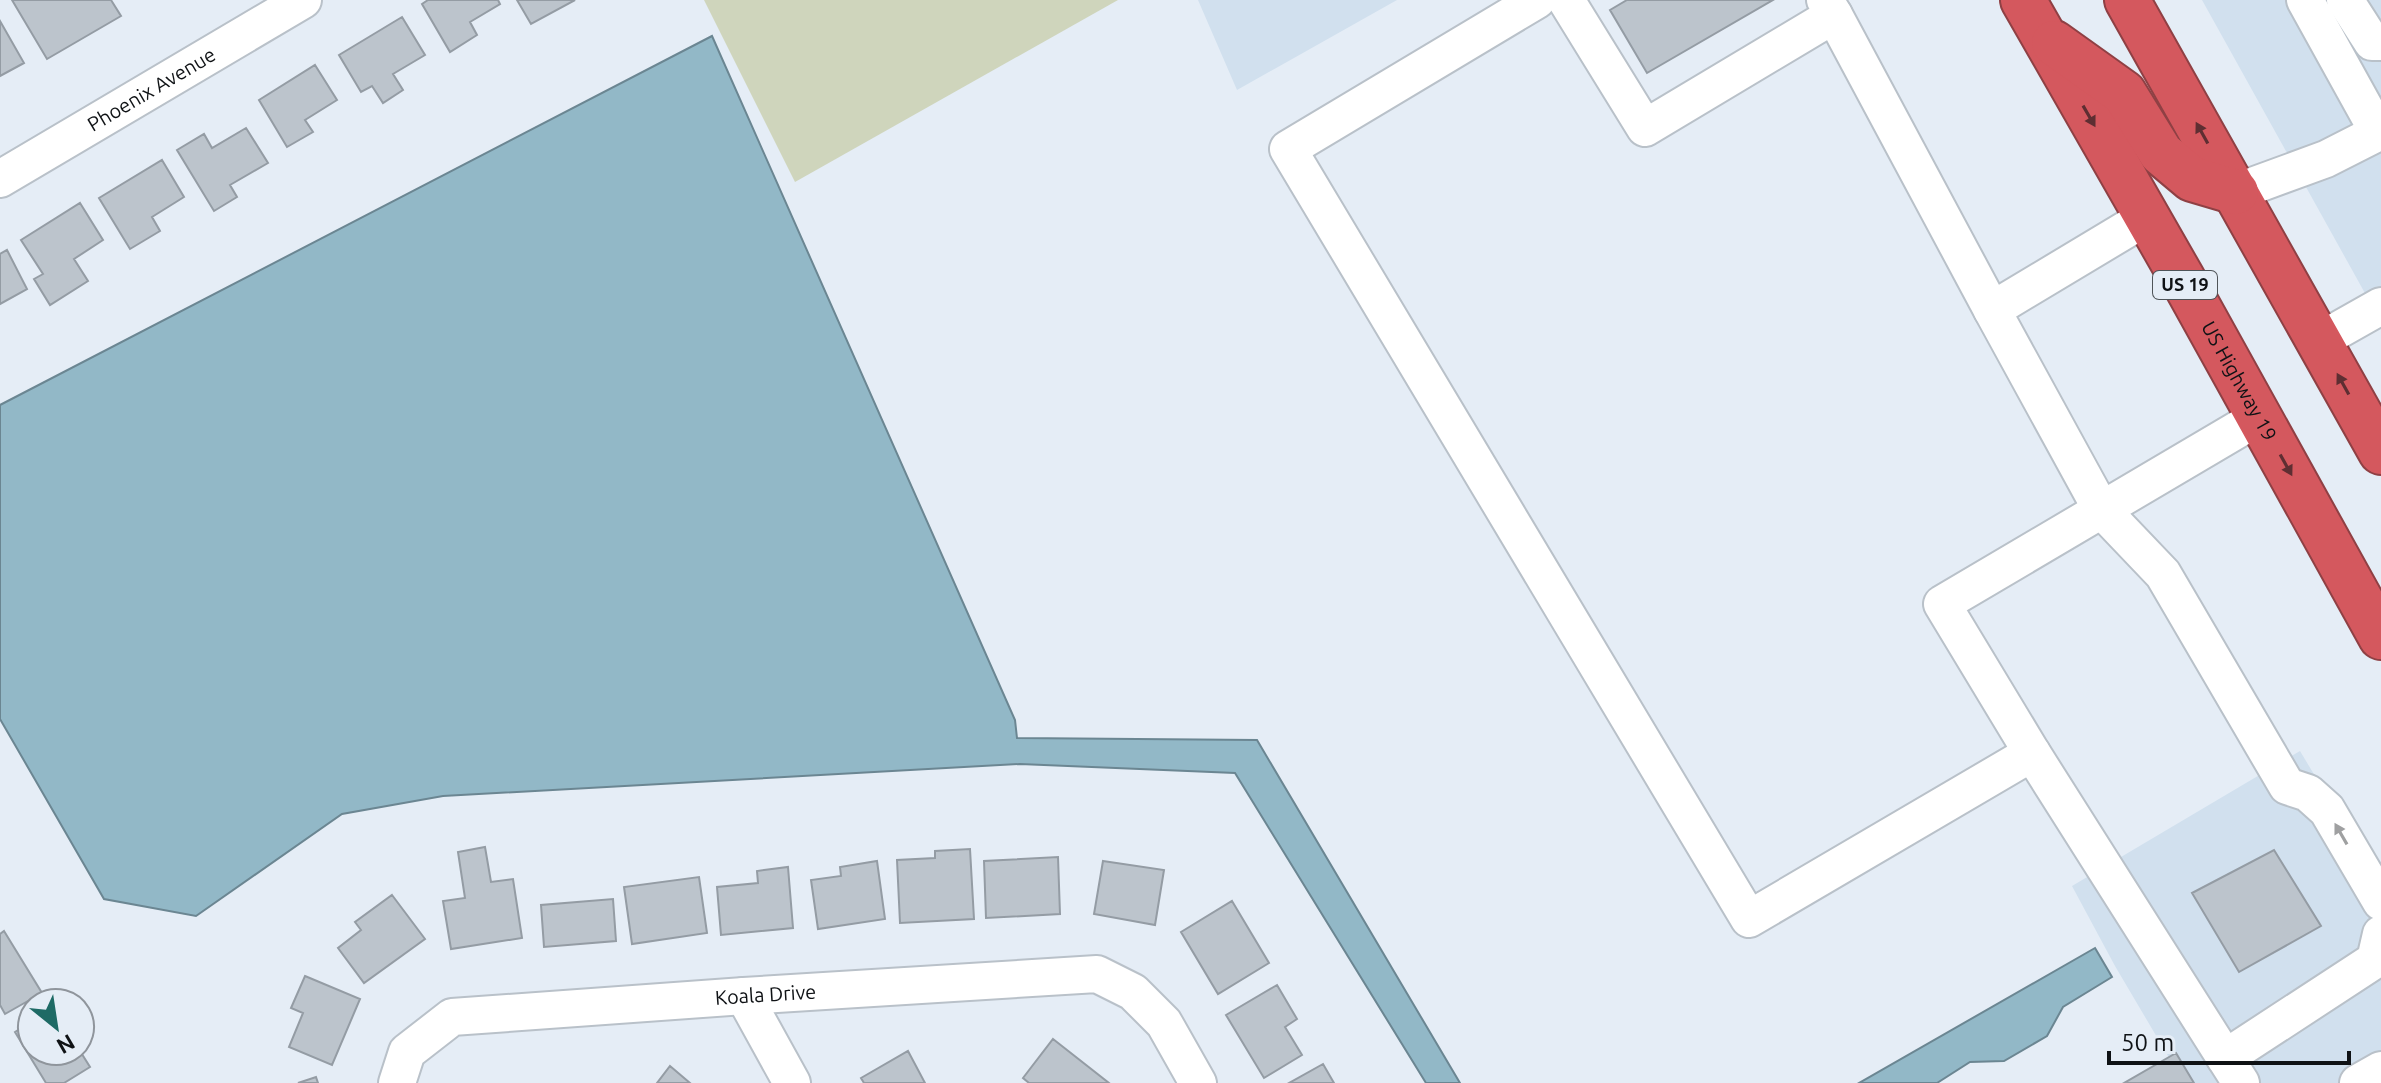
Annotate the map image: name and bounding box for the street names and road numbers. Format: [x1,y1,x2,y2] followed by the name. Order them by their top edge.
[83,42,219,136] street label: Phoenix Avenue
[2153,271,2217,299] road number: US 19
[2197,317,2282,444] street label: US Highway 19
[714,980,817,1009] street label: Koala Drive

